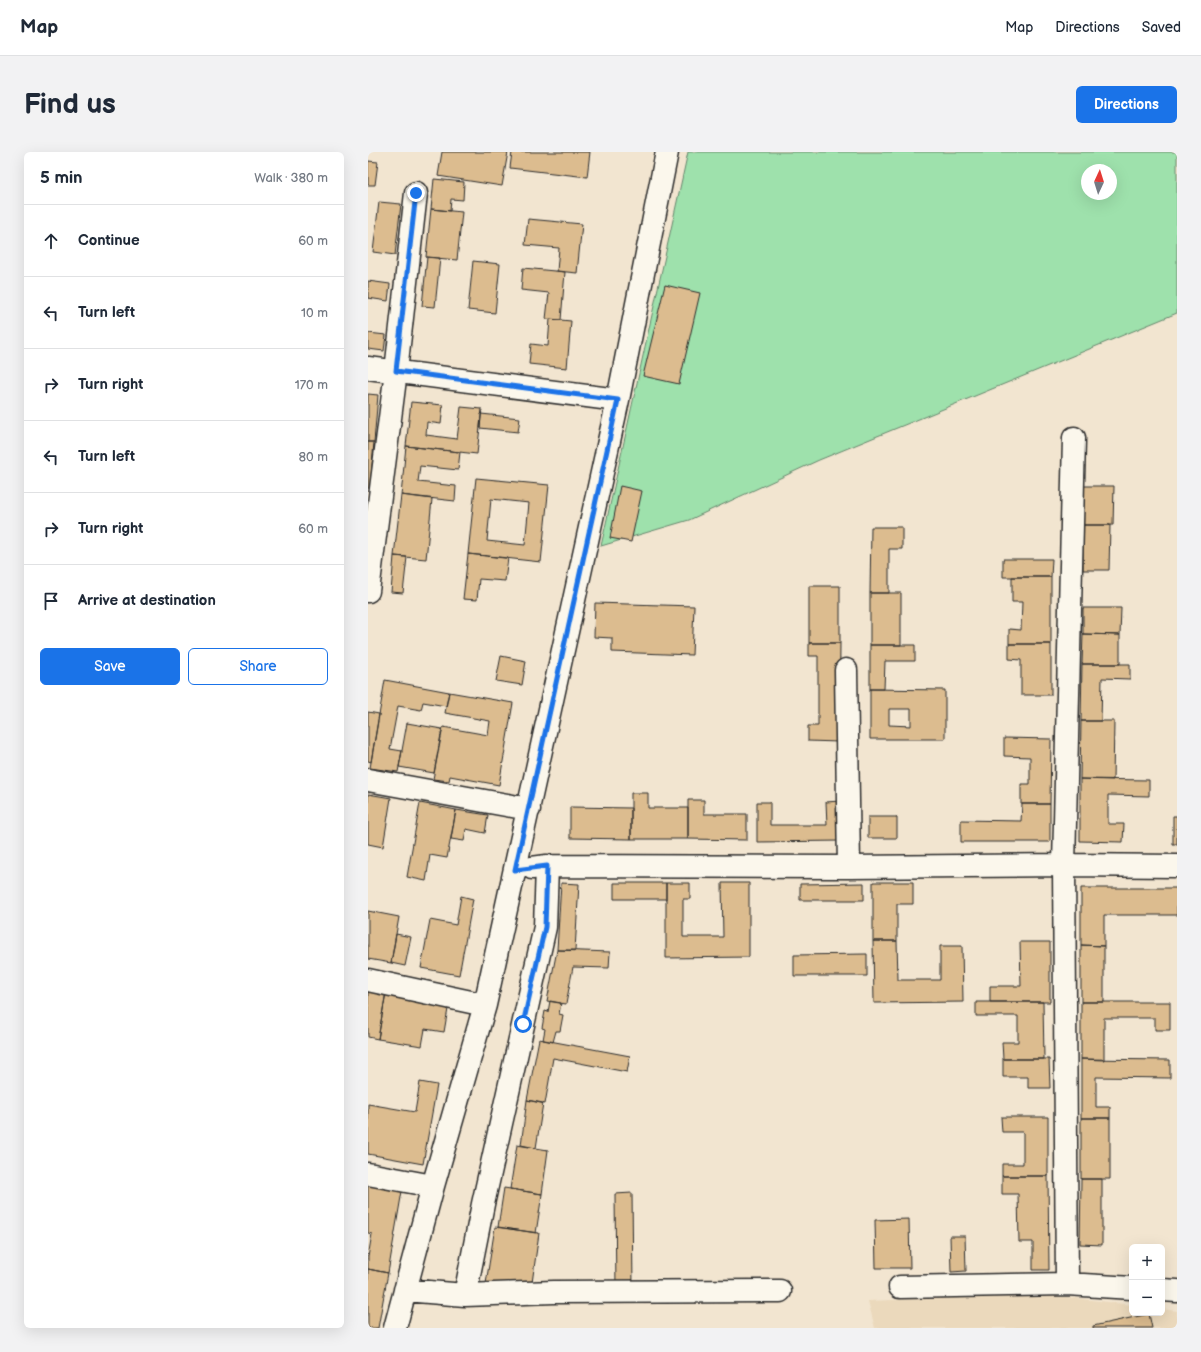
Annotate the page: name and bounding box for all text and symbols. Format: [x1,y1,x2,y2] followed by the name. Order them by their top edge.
[20,16,58,39] text: Map
[1005,19,1033,36] text: Map
[1055,19,1120,36] text: Directions
[1142,19,1181,36] text: Saved
[1076,86,1177,123] button: Directions
[24,88,116,121] text: Find us
[1081,164,1117,200] north arrow
[40,168,83,188] text: 5 min
[254,170,328,186] text: Walk · 380 m
[407,184,425,202] route end
[40,230,62,252] icon: ahead
[78,231,140,250] text: Continue
[298,233,328,249] text: 60 m
[40,302,62,324] icon: left
[78,303,135,322] text: Turn left
[301,305,328,321] text: 10 m
[40,374,62,396] icon: right
[78,375,143,394] text: Turn right
[295,377,328,393] text: 170 m
[40,446,62,468] icon: left
[78,447,135,466] text: Turn left
[299,449,328,465] text: 80 m
[40,518,62,540] icon: right
[78,519,143,538] text: Turn right
[298,521,328,537] text: 60 m
[40,590,62,612] icon: arrive
[78,591,216,610] text: Arrive at destination
[40,648,180,685] button: Save
[188,648,328,685] button: Share
[514,1015,532,1033] route start
[1129,1244,1165,1316] map controls
[1129,1244,1165,1280] button: +
[1129,1280,1165,1316] button: −

